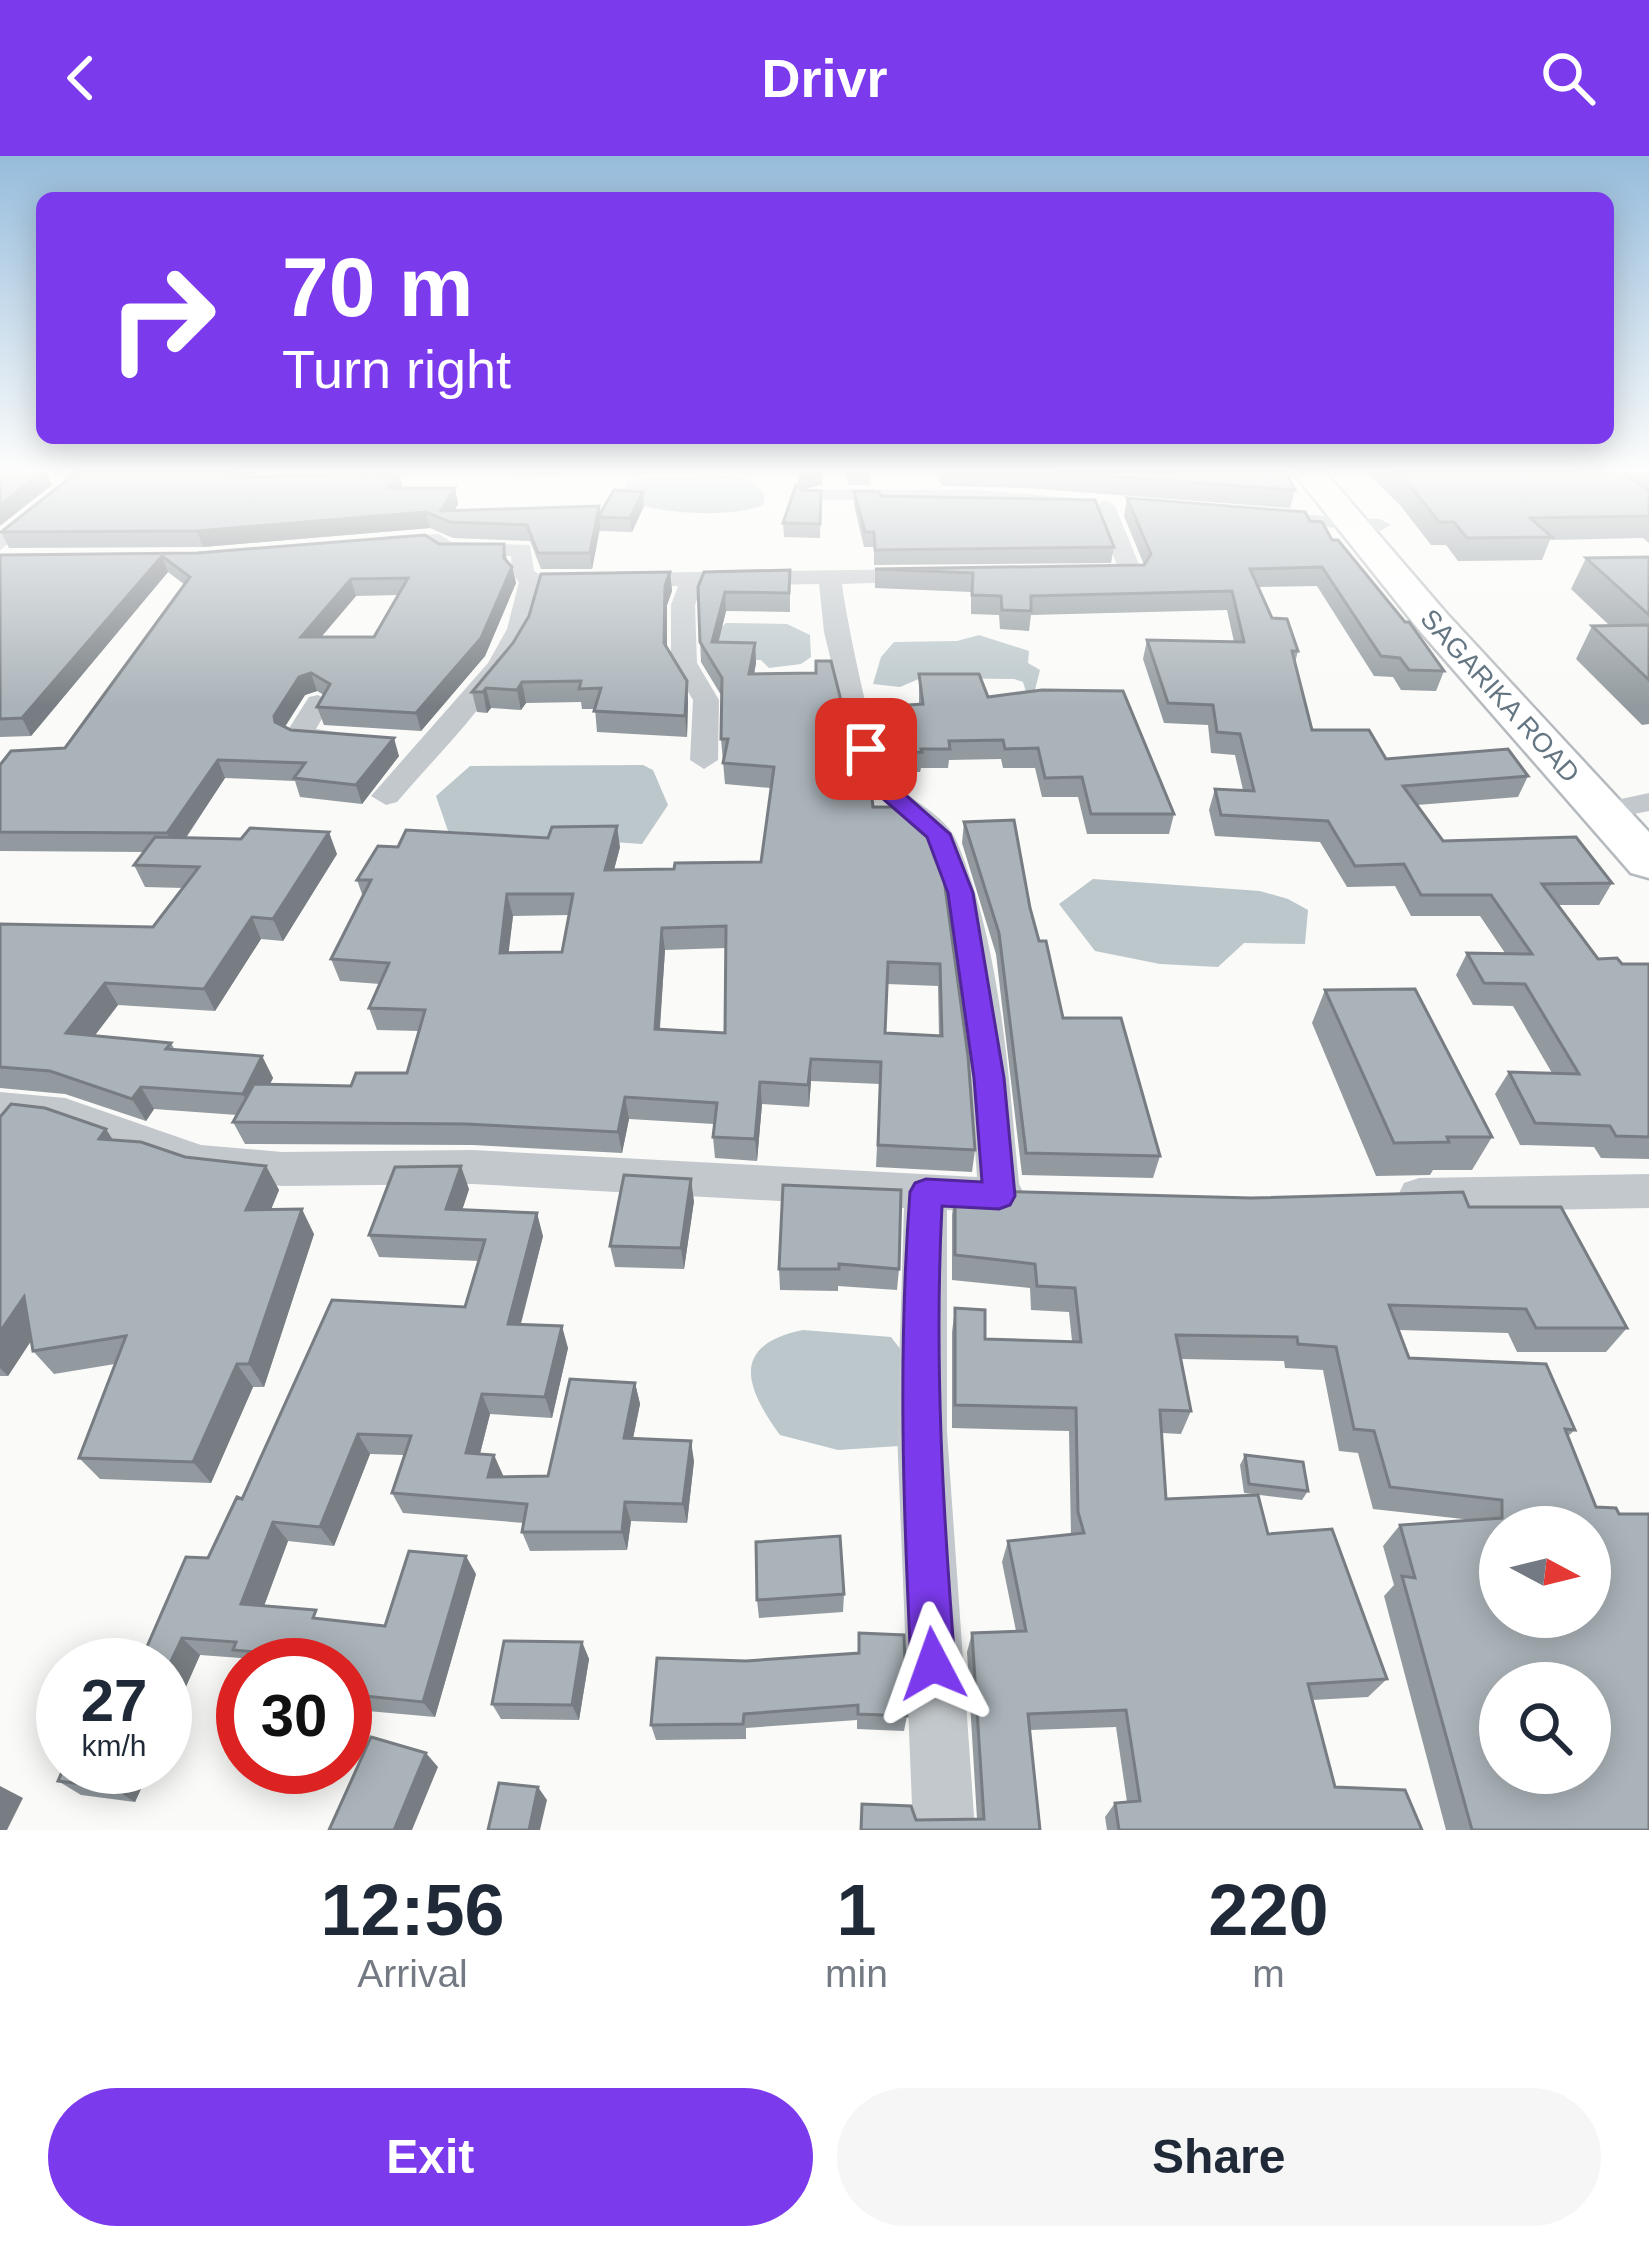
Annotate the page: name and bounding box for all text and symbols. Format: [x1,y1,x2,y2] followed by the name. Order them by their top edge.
[48,45,114,111] icon: back
[1535,45,1601,111] icon: search
[761,48,888,108] text: Drivr
[84,240,240,396] icon: right
[282,240,473,334] text: 70 m
[282,339,511,399] text: Turn right
[1415,603,1585,789] street label: SAGARIKA ROAD
[815,698,917,800] pin
[833,716,899,782] icon: arrive
[1479,1506,1611,1638] north arrow
[1479,1506,1611,1794] map controls
[870,1601,996,1727] position arrow
[216,1638,372,1794] speed limit sign: 30
[1479,1662,1611,1794] button: search
[81,1667,147,1734] text: 27
[81,1729,147,1762] text: km/h
[320,1870,505,1950] text: 12:56
[836,1870,877,1950] text: 1
[1208,1870,1329,1950] text: 220
[357,1952,468,1995] text: Arrival
[825,1952,888,1995] text: min
[1252,1952,1285,1995] text: m
[48,2088,813,2226] button: Exit
[837,2088,1601,2226] button: Share

